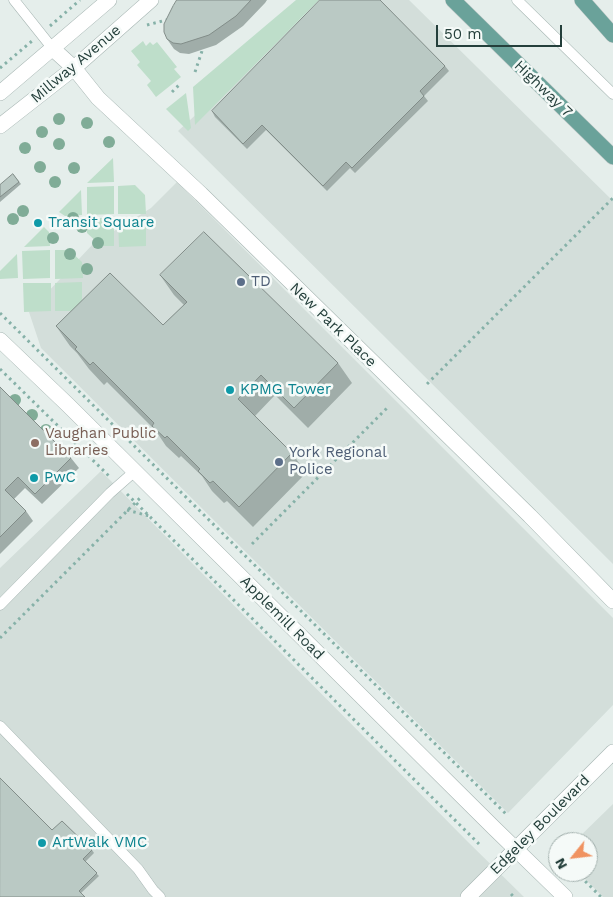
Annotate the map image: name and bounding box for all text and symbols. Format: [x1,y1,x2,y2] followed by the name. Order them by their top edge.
[438,15,564,47] scale bar
[27,21,125,107] street label: Millway Avenue
[444,25,481,43] text: 50 m
[510,57,576,121] street label: Highway 7
[48,214,154,232] place label: Transit Square
[32,217,44,229] marker: Transit Square
[251,273,271,291] place label: TD
[235,276,247,288] marker: TD
[286,279,380,371] street label: New Park Place
[240,381,331,399] place label: KPMG Tower
[224,384,236,396] marker: KPMG Tower
[45,425,157,460] place label: Vaughan Public Libraries
[29,437,41,449] marker: Vaughan Public Libraries
[289,444,387,479] place label: York Regional Police
[273,456,285,468] marker: York Regional Police
[44,469,76,487] place label: PwC
[28,472,40,484] marker: PwC
[236,572,328,664] street label: Applemill Road
[486,771,594,879] street label: Edgeley Boulevard
[548,832,598,882] north arrow
[52,834,147,852] place label: ArtWalk VMC
[36,837,48,849] marker: ArtWalk VMC
[551,855,570,872] text: N

